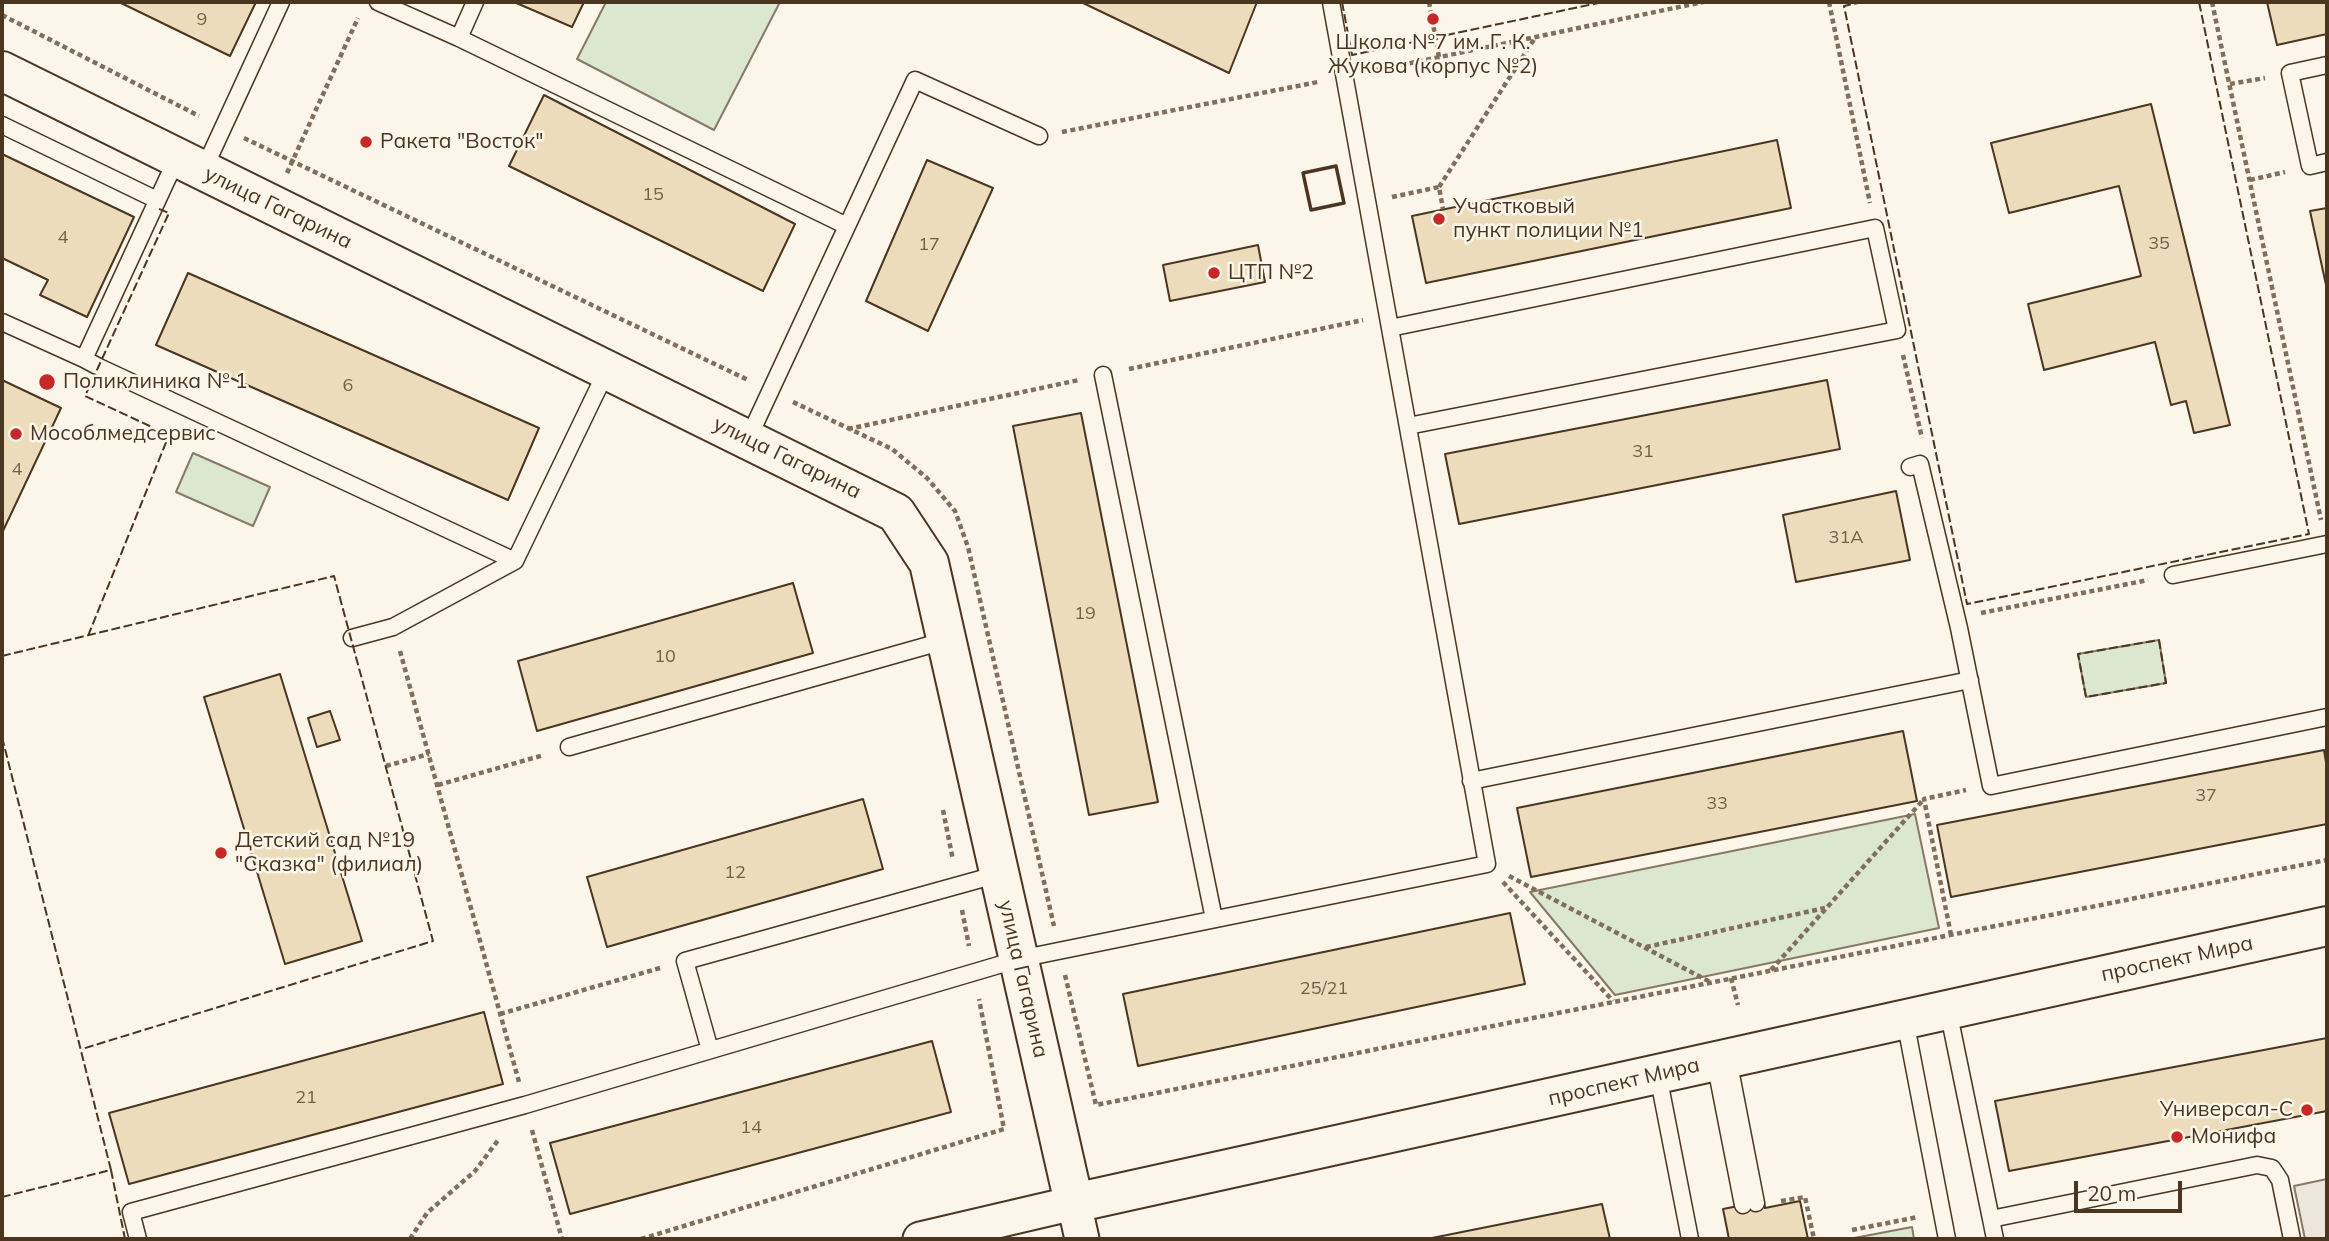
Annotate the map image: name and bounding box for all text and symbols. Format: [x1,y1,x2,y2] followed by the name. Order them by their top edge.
[197,9,207,31] house number: 9
[1425,11,1441,27] marker: Школа №7 им. Г. К. Жукова (корпус №2)
[1328,30,1538,80] place label: Школа №7 им. Г. К. Жукова (корпус №2)
[380,129,544,155] place label: Ракета "Восток"
[358,134,374,150] marker: Ракета "Восток"
[200,161,356,255] street label: улица Гагарина
[642,184,664,206] house number: 15
[1453,194,1644,244] place label: Участковый пункт полиции №1
[1431,211,1447,227] marker: Участковый пункт полиции №1
[58,227,68,249] house number: 4
[2148,233,2170,255] house number: 35
[918,234,940,256] house number: 17
[1228,260,1314,286] place label: ЦТП №2
[1206,265,1222,281] marker: ЦТП №2
[63,369,248,395] place label: Поликлиника № 1
[37,372,57,392] marker: Поликлиника № 1
[343,375,353,397] house number: 6
[709,411,865,505] street label: улица Гагарина
[30,421,216,447] place label: Мособлмедсервис
[8,426,24,442] marker: Мособлмедсервис
[1632,441,1654,463] house number: 31
[12,459,22,481] house number: 4
[1829,527,1863,549] house number: 31А
[1074,603,1096,625] house number: 19
[654,646,676,668] house number: 10
[2195,785,2217,807] house number: 37
[1706,793,1728,815] house number: 33
[235,828,423,878] place label: Детский сад №19 "Сказка" (филиал)
[213,845,229,861] marker: Детский сад №19 "Сказка" (филиал)
[724,862,746,884] house number: 12
[993,898,1053,1060] street label: улица Гагарина
[2099,931,2255,987] street label: проспект Мира
[1300,978,1348,1000] house number: 25/21
[1546,1052,1702,1112] street label: проспект Мира
[295,1087,317,1109] house number: 21
[2160,1097,2293,1123] place label: Универсал-С
[2299,1102,2315,1118] marker: Универсал-С
[740,1117,762,1139] house number: 14
[2191,1124,2276,1150] place label: Монифа
[2169,1129,2185,1145] marker: Монифа
[2077,1168,2186,1212] scale bar
[2087,1180,2136,1206] text: 20 m

